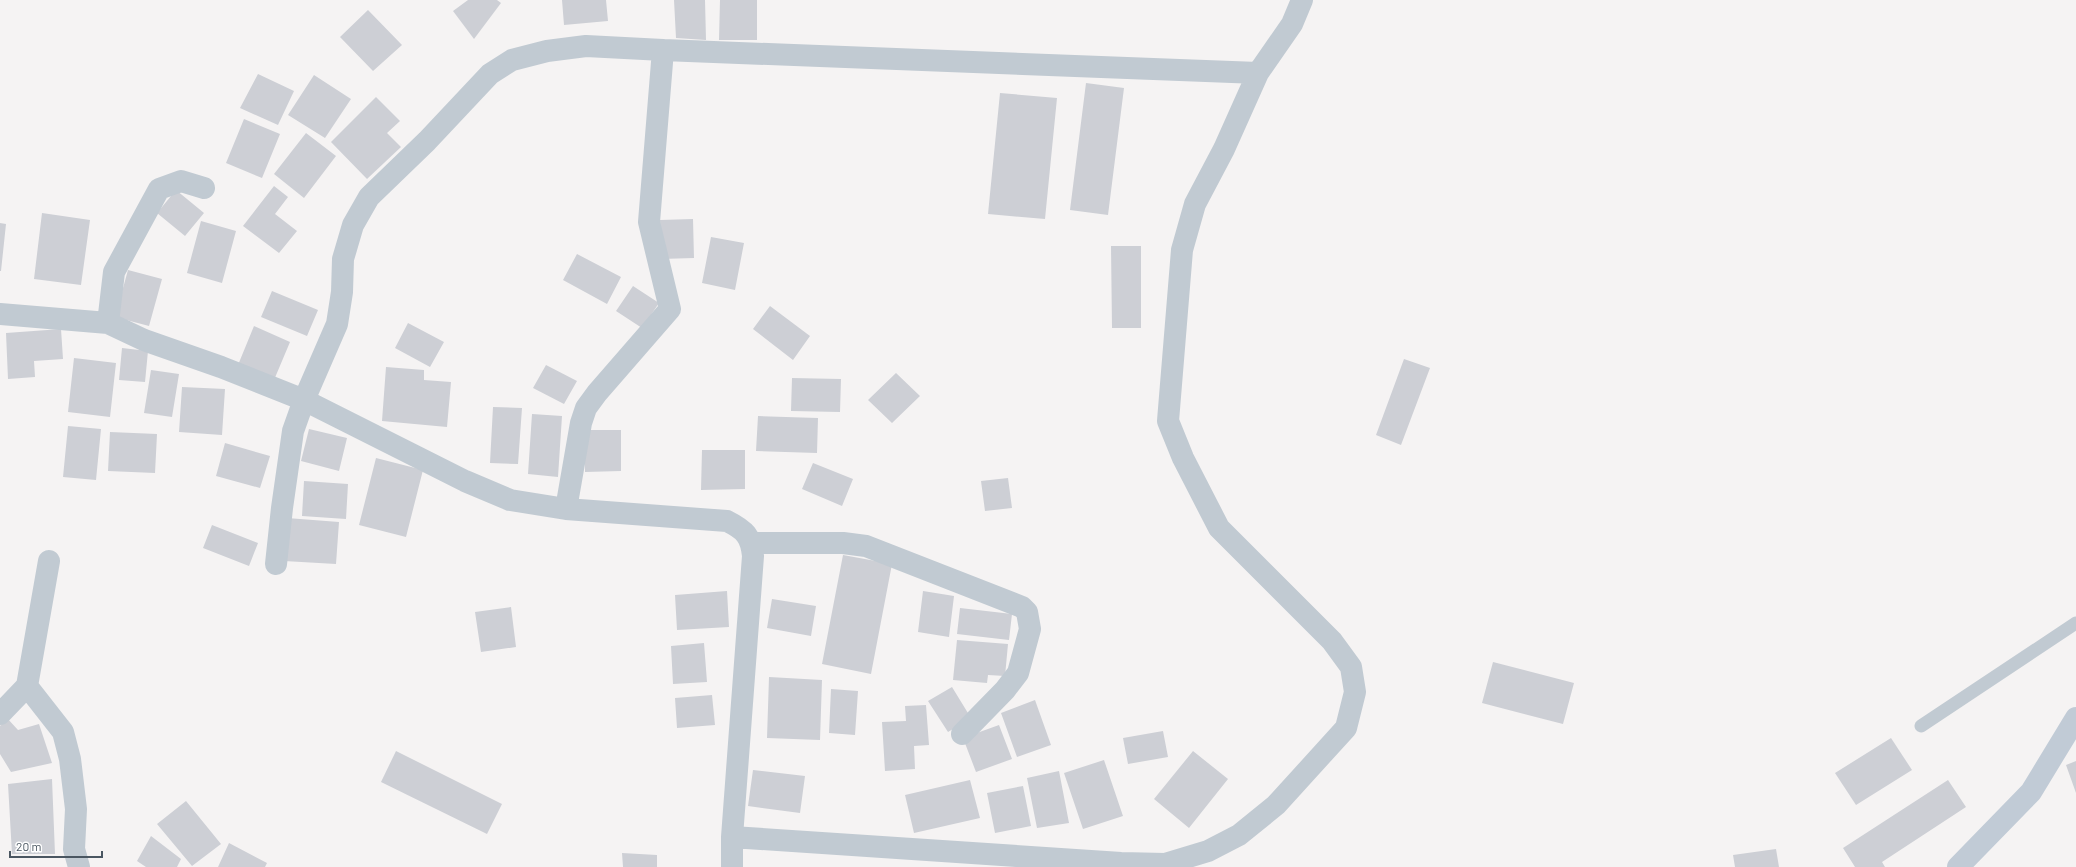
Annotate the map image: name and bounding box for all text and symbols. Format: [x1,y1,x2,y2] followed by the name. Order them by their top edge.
[10,833,102,859] scale bar
[16,839,42,853] text: 20 m

